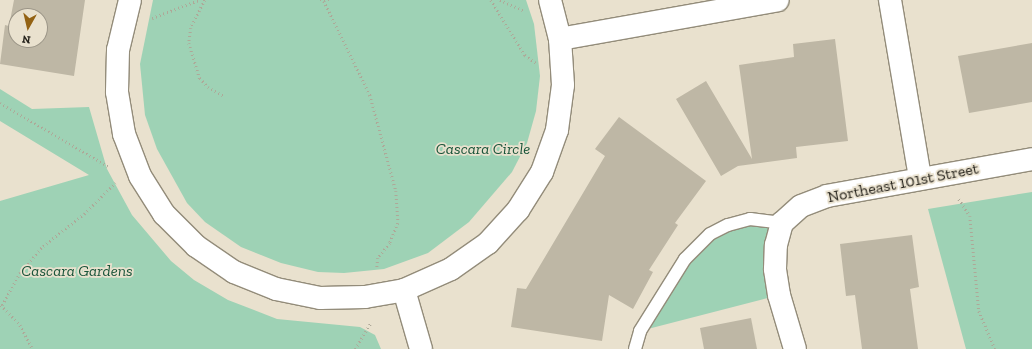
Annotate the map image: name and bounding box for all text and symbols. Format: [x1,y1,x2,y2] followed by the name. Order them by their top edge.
[8,8,48,48] north arrow
[21,32,31,46] text: N
[436,139,530,159] park label: Cascara Circle
[826,159,980,207] street label: Northeast 101st Street
[21,261,133,281] park label: Cascara Gardens

